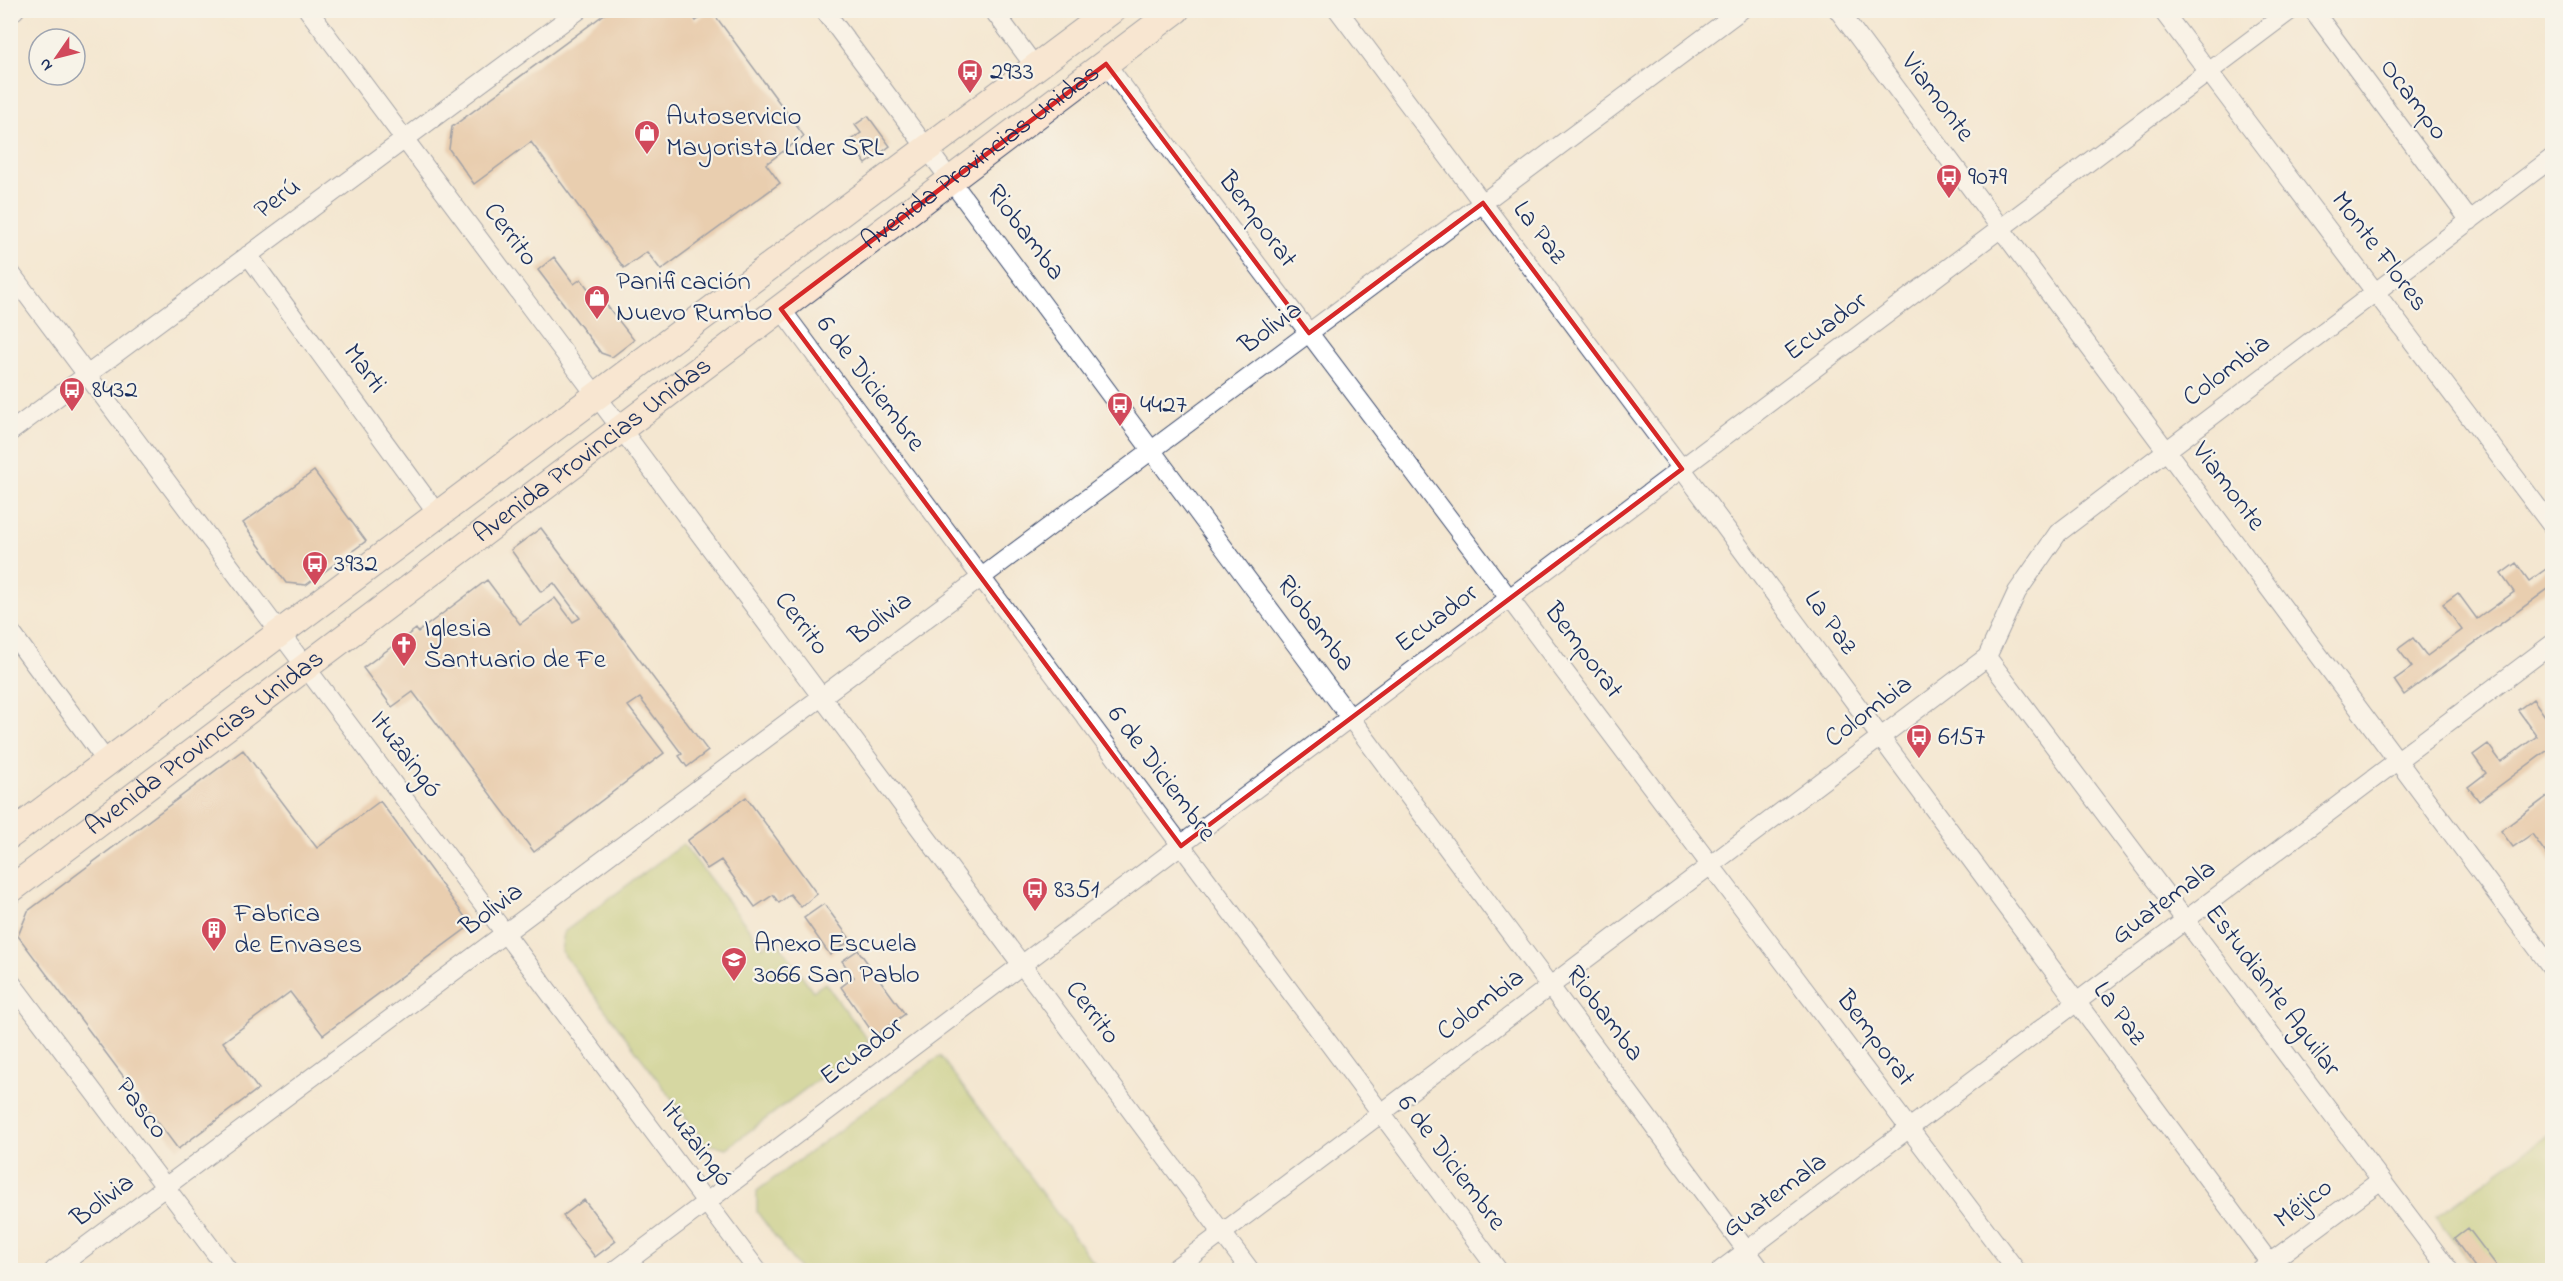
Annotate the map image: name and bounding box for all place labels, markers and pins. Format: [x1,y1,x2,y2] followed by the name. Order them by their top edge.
[990,53,1034,92] place label: 2933
[955,57,985,95] bus stop icon: 2933
[666,98,884,168] place label: Autoservicio Mayorista Líder SRL
[632,118,662,156] shop icon: Autoservicio Mayorista Líder SRL
[1968,158,2007,197] place label: 9079
[1934,162,1964,200] bus stop icon: 9079
[616,263,772,333] place label: Panificación Nuevo Rumbo
[582,283,612,321] shop icon: Panificación Nuevo Rumbo
[92,371,138,410] place label: 8432
[57,375,87,413] bus stop icon: 8432
[1140,386,1187,425] place label: 4427
[1105,390,1135,428] bus stop icon: 4427
[334,545,378,584] place label: 3932
[300,549,330,587] bus stop icon: 3932
[424,610,607,680] place label: Iglesia Santuario de Fe
[389,630,419,668] church icon: Iglesia Santuario de Fe
[1938,718,1985,757] place label: 6157
[1904,722,1934,760] bus stop icon: 6157
[1054,871,1099,910] place label: 8351
[1020,875,1050,913] bus stop icon: 8351
[233,895,362,965] place label: Fabrica de Envases
[199,915,229,953] building icon: Fabrica de Envases
[754,925,920,995] place label: Anexo Escuela 3066 San Pablo
[719,945,749,983] school or university icon: Anexo Escuela 3066 San Pablo

